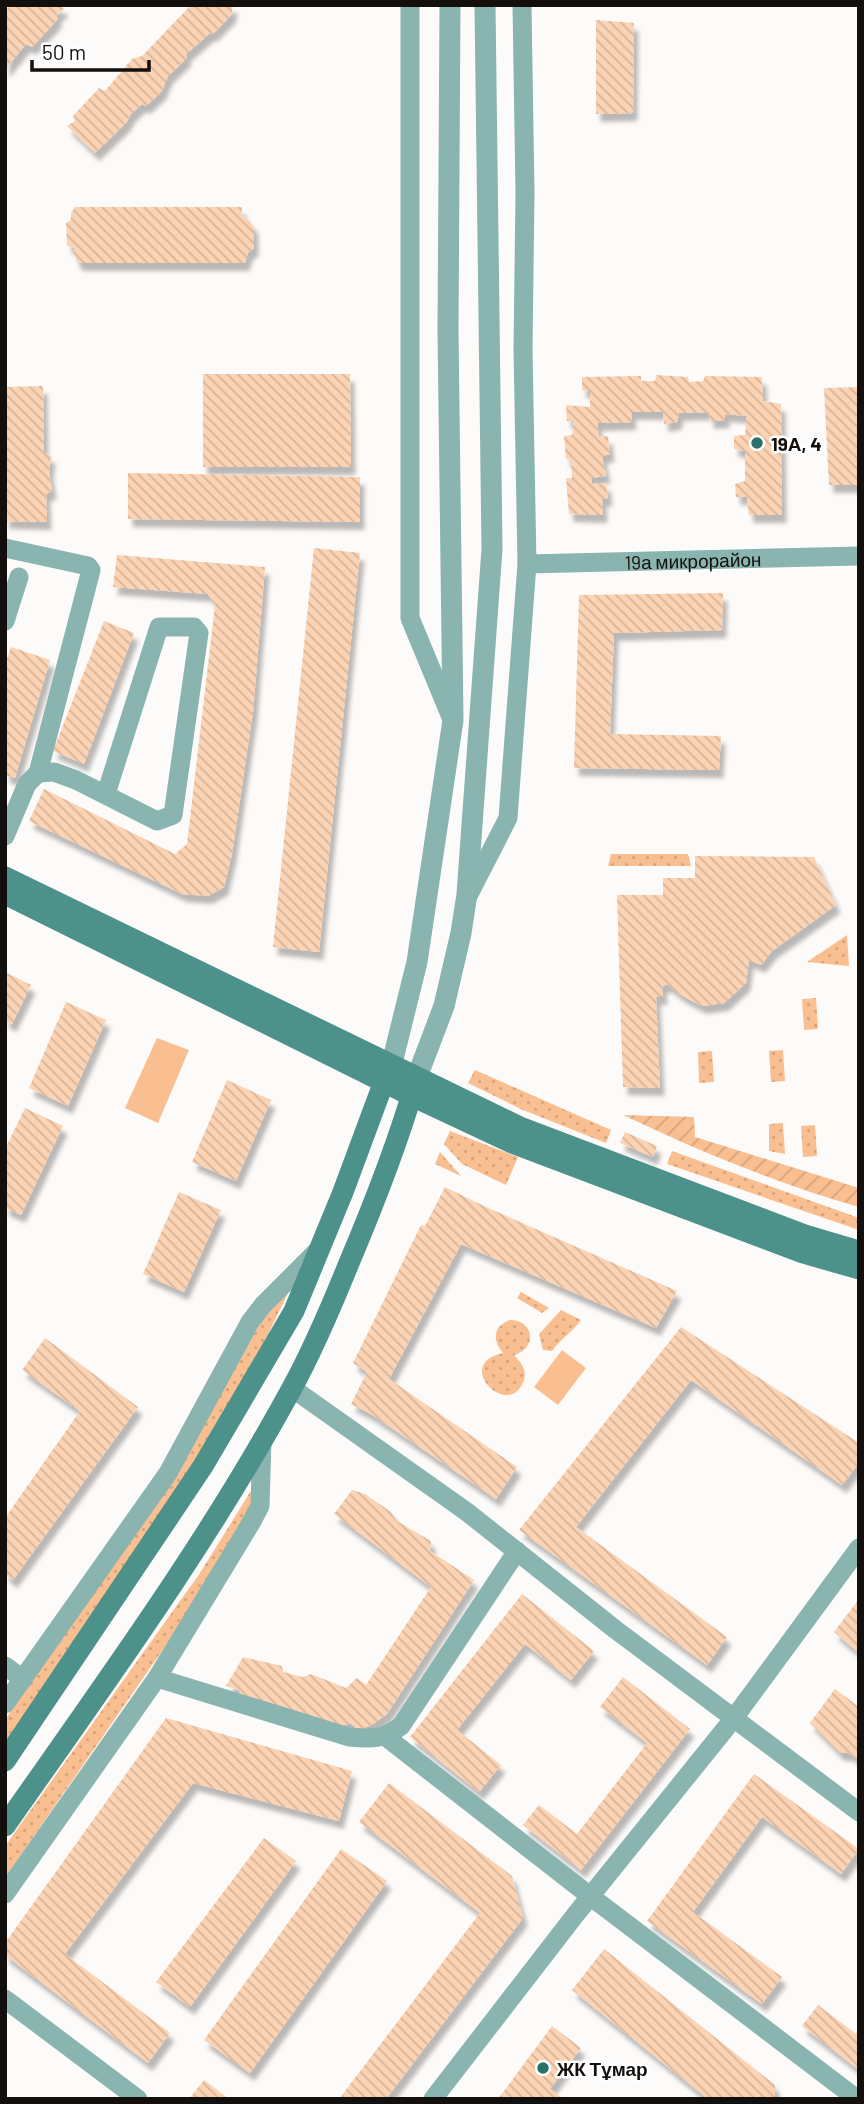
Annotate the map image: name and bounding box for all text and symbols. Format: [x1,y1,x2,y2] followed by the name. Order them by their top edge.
[32,28,149,72] scale bar
[42,39,86,64] text: 50 m
[771,432,822,455] place label: 19А, 4
[749,435,765,451] marker: 19А, 4
[624,547,762,573] street label: 19а микрорайон
[556,2057,648,2080] place label: ЖК Тұмар
[535,2060,551,2076] marker: ЖК Тұмар

